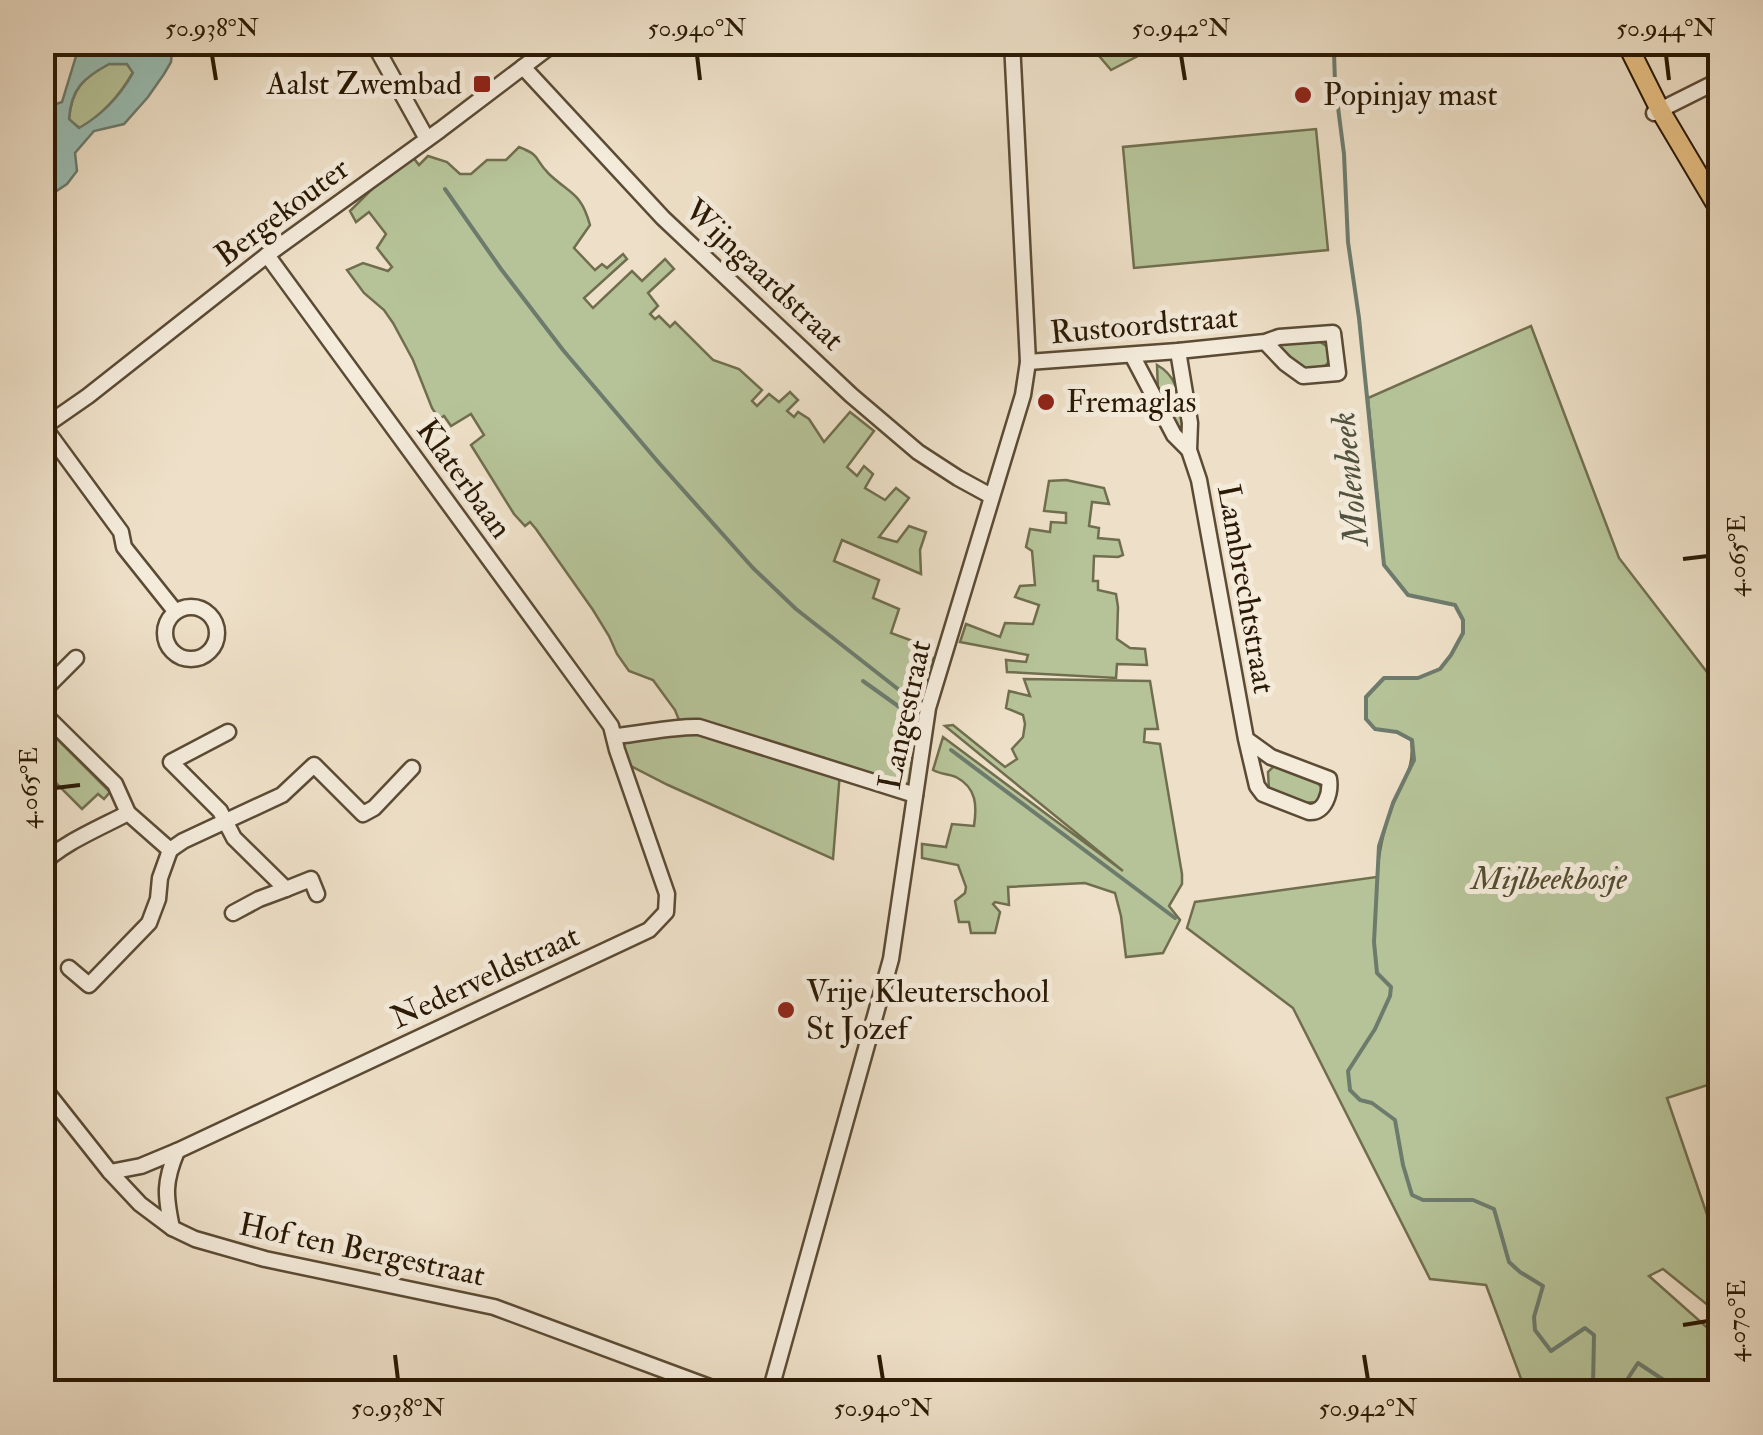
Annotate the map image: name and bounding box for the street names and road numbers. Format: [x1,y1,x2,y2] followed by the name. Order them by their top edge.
[207,149,357,275] street label: Bergekouter
[675,190,852,359] street label: Wijngaardstraat
[1048,297,1240,353] street label: Rustoordstraat
[407,411,521,547] street label: Klaterbaan
[1208,481,1284,697] street label: Lambrechtstraat
[870,637,940,793] street label: Langestraat
[384,916,586,1038] street label: Nederveldstraat
[235,1204,489,1296] street label: Hof ten Bergestraat

